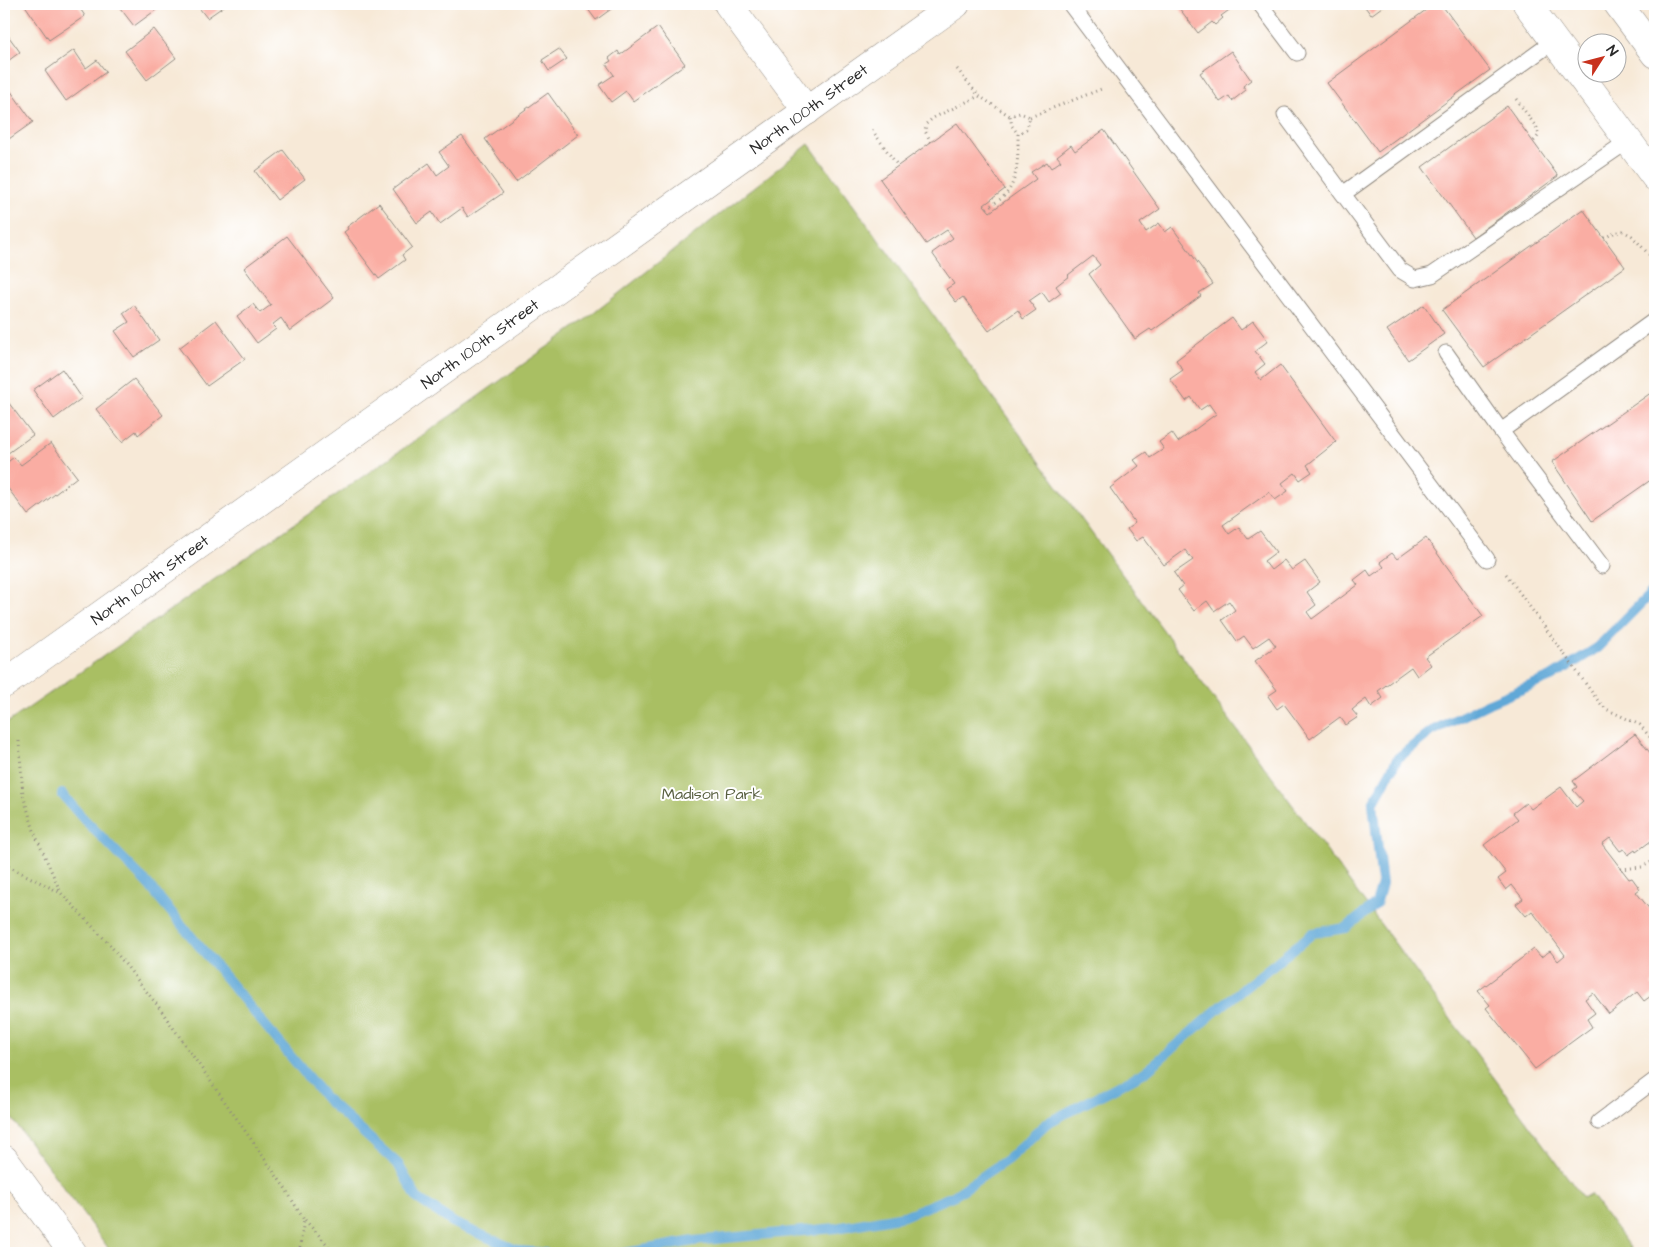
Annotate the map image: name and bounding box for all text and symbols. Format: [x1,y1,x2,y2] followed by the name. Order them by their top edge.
[1576,32,1626,82] north arrow
[1601,42,1623,61] text: N
[745,58,873,159] street label: North 100th Street
[416,293,544,394] street label: North 100th Street
[86,529,214,630] street label: North 100th Street
[662,783,762,805] park label: Madison Park

